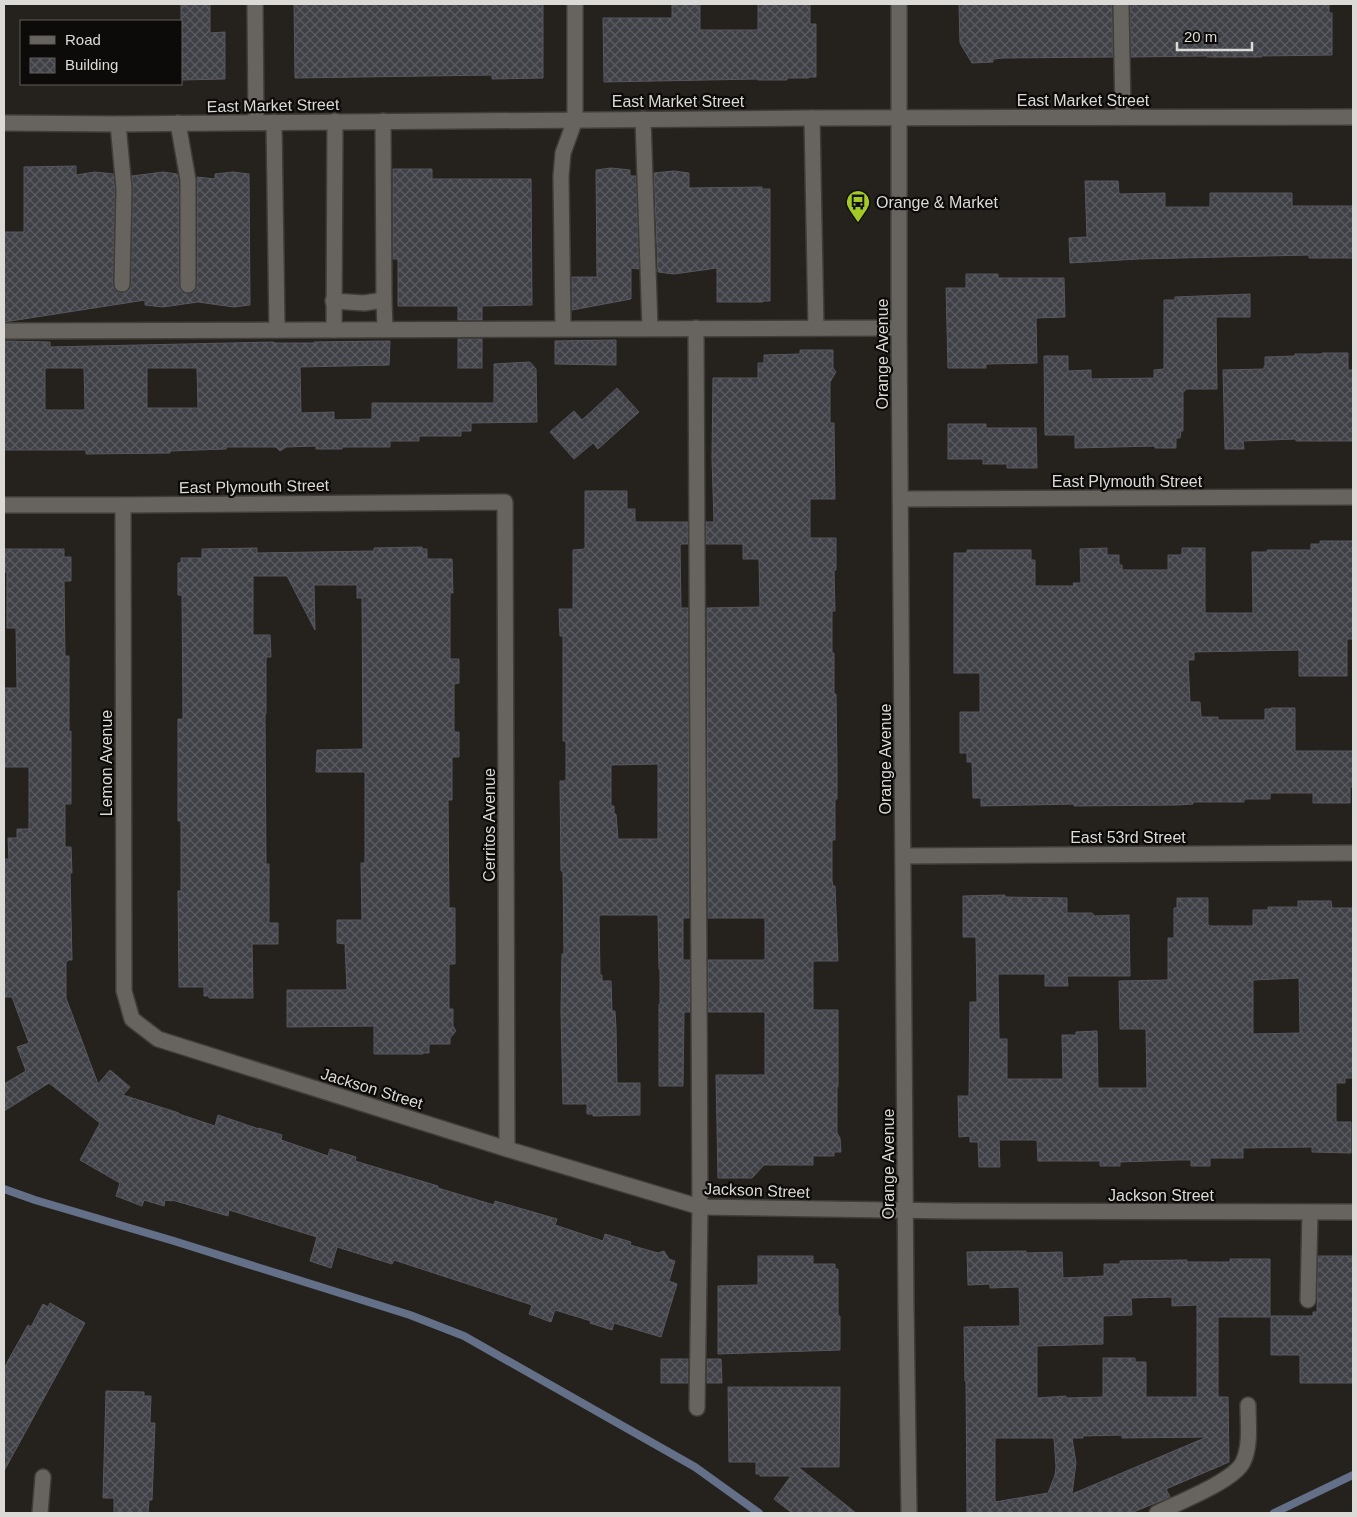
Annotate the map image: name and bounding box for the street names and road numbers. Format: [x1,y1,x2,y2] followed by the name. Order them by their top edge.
[1017,92,1150,109] street label: East Market Street
[612,93,745,110] street label: East Market Street
[207,96,340,115] street label: East Market Street
[874,298,891,409] street label: Orange Avenue
[1052,473,1203,490] street label: East Plymouth Street
[179,477,330,496] street label: East Plymouth Street
[877,703,894,814] street label: Orange Avenue
[98,710,115,816] street label: Lemon Avenue
[481,768,498,882] street label: Cerritos Avenue
[1070,829,1186,846] street label: East 53rd Street
[319,1065,425,1112] street label: Jackson Street
[880,1108,897,1219] street label: Orange Avenue
[704,1180,811,1201] street label: Jackson Street
[1108,1187,1214,1204] street label: Jackson Street

